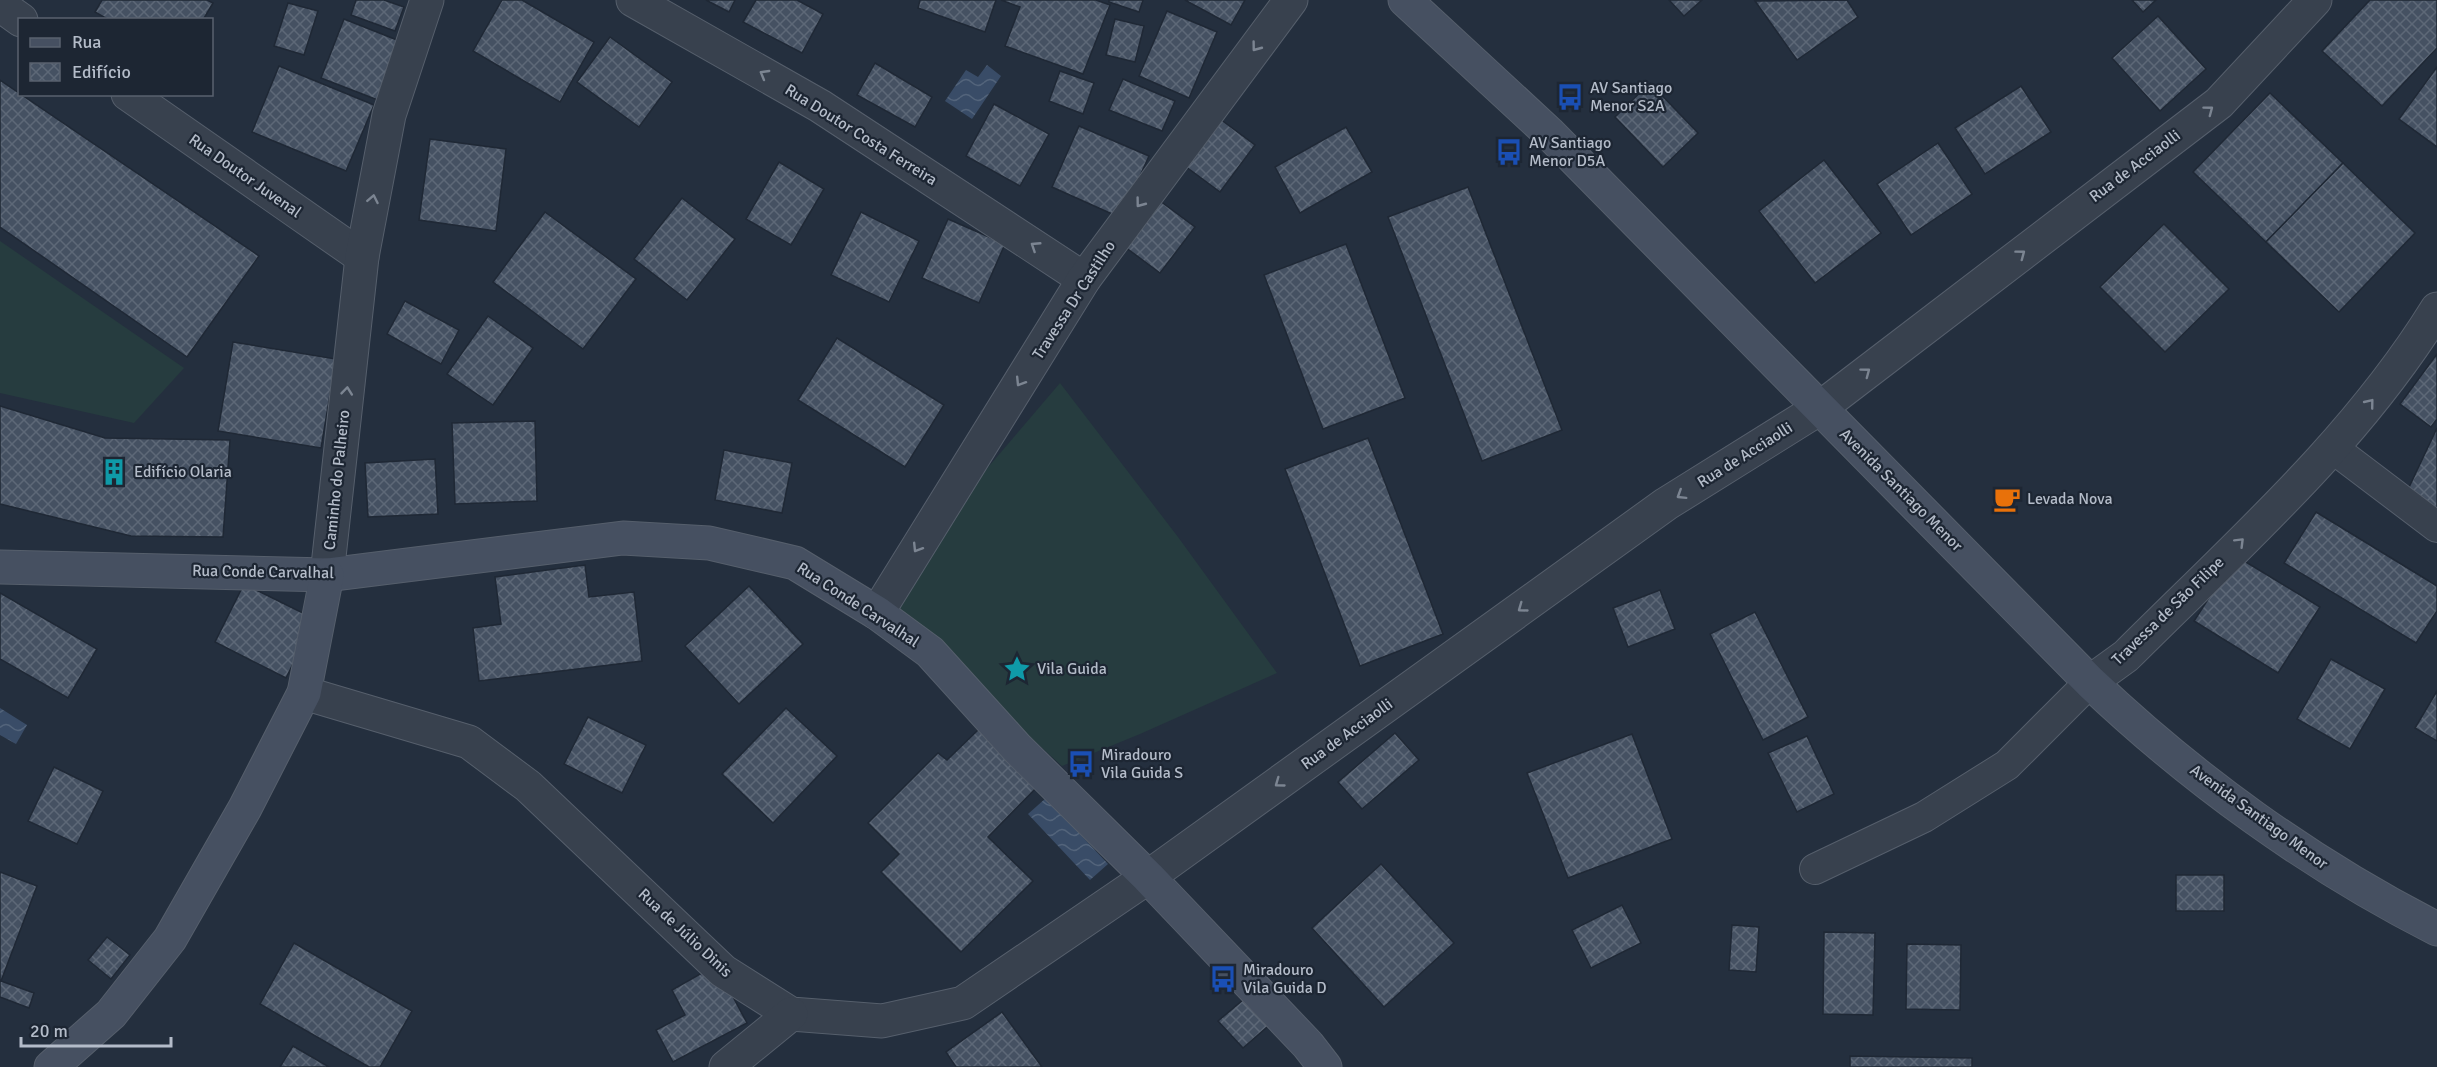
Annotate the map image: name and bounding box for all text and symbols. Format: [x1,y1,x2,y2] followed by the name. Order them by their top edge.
[18,18,213,96] legend
[72,31,101,53] text: Rua
[1252,40,1263,51] one-way arrow
[72,61,131,83] text: Edifício
[760,70,771,81] one-way arrow
[1590,78,1672,116] place label: AV Santiago Menor S2A
[781,80,941,190] street label: Rua Doutor Costa Ferreira
[1555,82,1585,112] bus stop icon: AV Santiago Menor S2A
[2203,106,2214,117] one-way arrow
[2086,125,2184,207] street label: Rua de Acciaolli
[185,130,305,222] street label: Rua Doutor Juvenal
[1529,133,1611,171] place label: AV Santiago Menor D5A
[1494,137,1524,167] bus stop icon: AV Santiago Menor D5A
[366,195,379,205] one-way arrow
[1136,197,1147,208] one-way arrow
[1028,237,1120,363] street label: Travessa Dr Castilho
[1031,242,1041,254] one-way arrow
[2014,250,2025,261] one-way arrow
[1859,368,1870,379] one-way arrow
[1016,376,1028,386] one-way arrow
[340,387,353,396] one-way arrow
[2363,399,2374,410] one-way arrow
[320,409,354,551] street label: Caminho do Palheiro
[1694,418,1796,492] street label: Rua de Acciaolli
[1835,424,1967,556] street label: Avenida Santiago Menor
[99,457,129,487] building icon: Edifício Olaria
[134,462,232,482] place label: Edifício Olaria
[1992,484,2022,514] cafe icon: Levada Nova
[1677,487,1687,499] one-way arrow
[2027,489,2113,509] place label: Levada Nova
[2232,539,2243,550] one-way arrow
[913,542,925,552] one-way arrow
[2108,552,2228,670] street label: Travessa de São Filipe
[793,558,923,652] street label: Rua Conde Carvalhal
[192,561,334,583] street label: Rua Conde Carvalhal
[1518,601,1529,612] one-way arrow
[1002,654,1032,684] place icon: Vila Guida
[1037,659,1107,679] place label: Vila Guida
[1297,694,1397,774] street label: Rua de Acciaolli
[1101,745,1183,783] place label: Miradouro Vila Guida S
[1066,749,1096,779] bus stop icon: Miradouro Vila Guida S
[2186,760,2332,874] street label: Avenida Santiago Menor
[1274,776,1285,787] one-way arrow
[634,884,736,982] street label: Rua de Júlio Dinis
[1243,960,1327,998] place label: Miradouro Vila Guida D
[1208,964,1238,994] bus stop icon: Miradouro Vila Guida D
[21,1010,171,1048] scale bar
[30,1020,68,1042] text: 20 m

